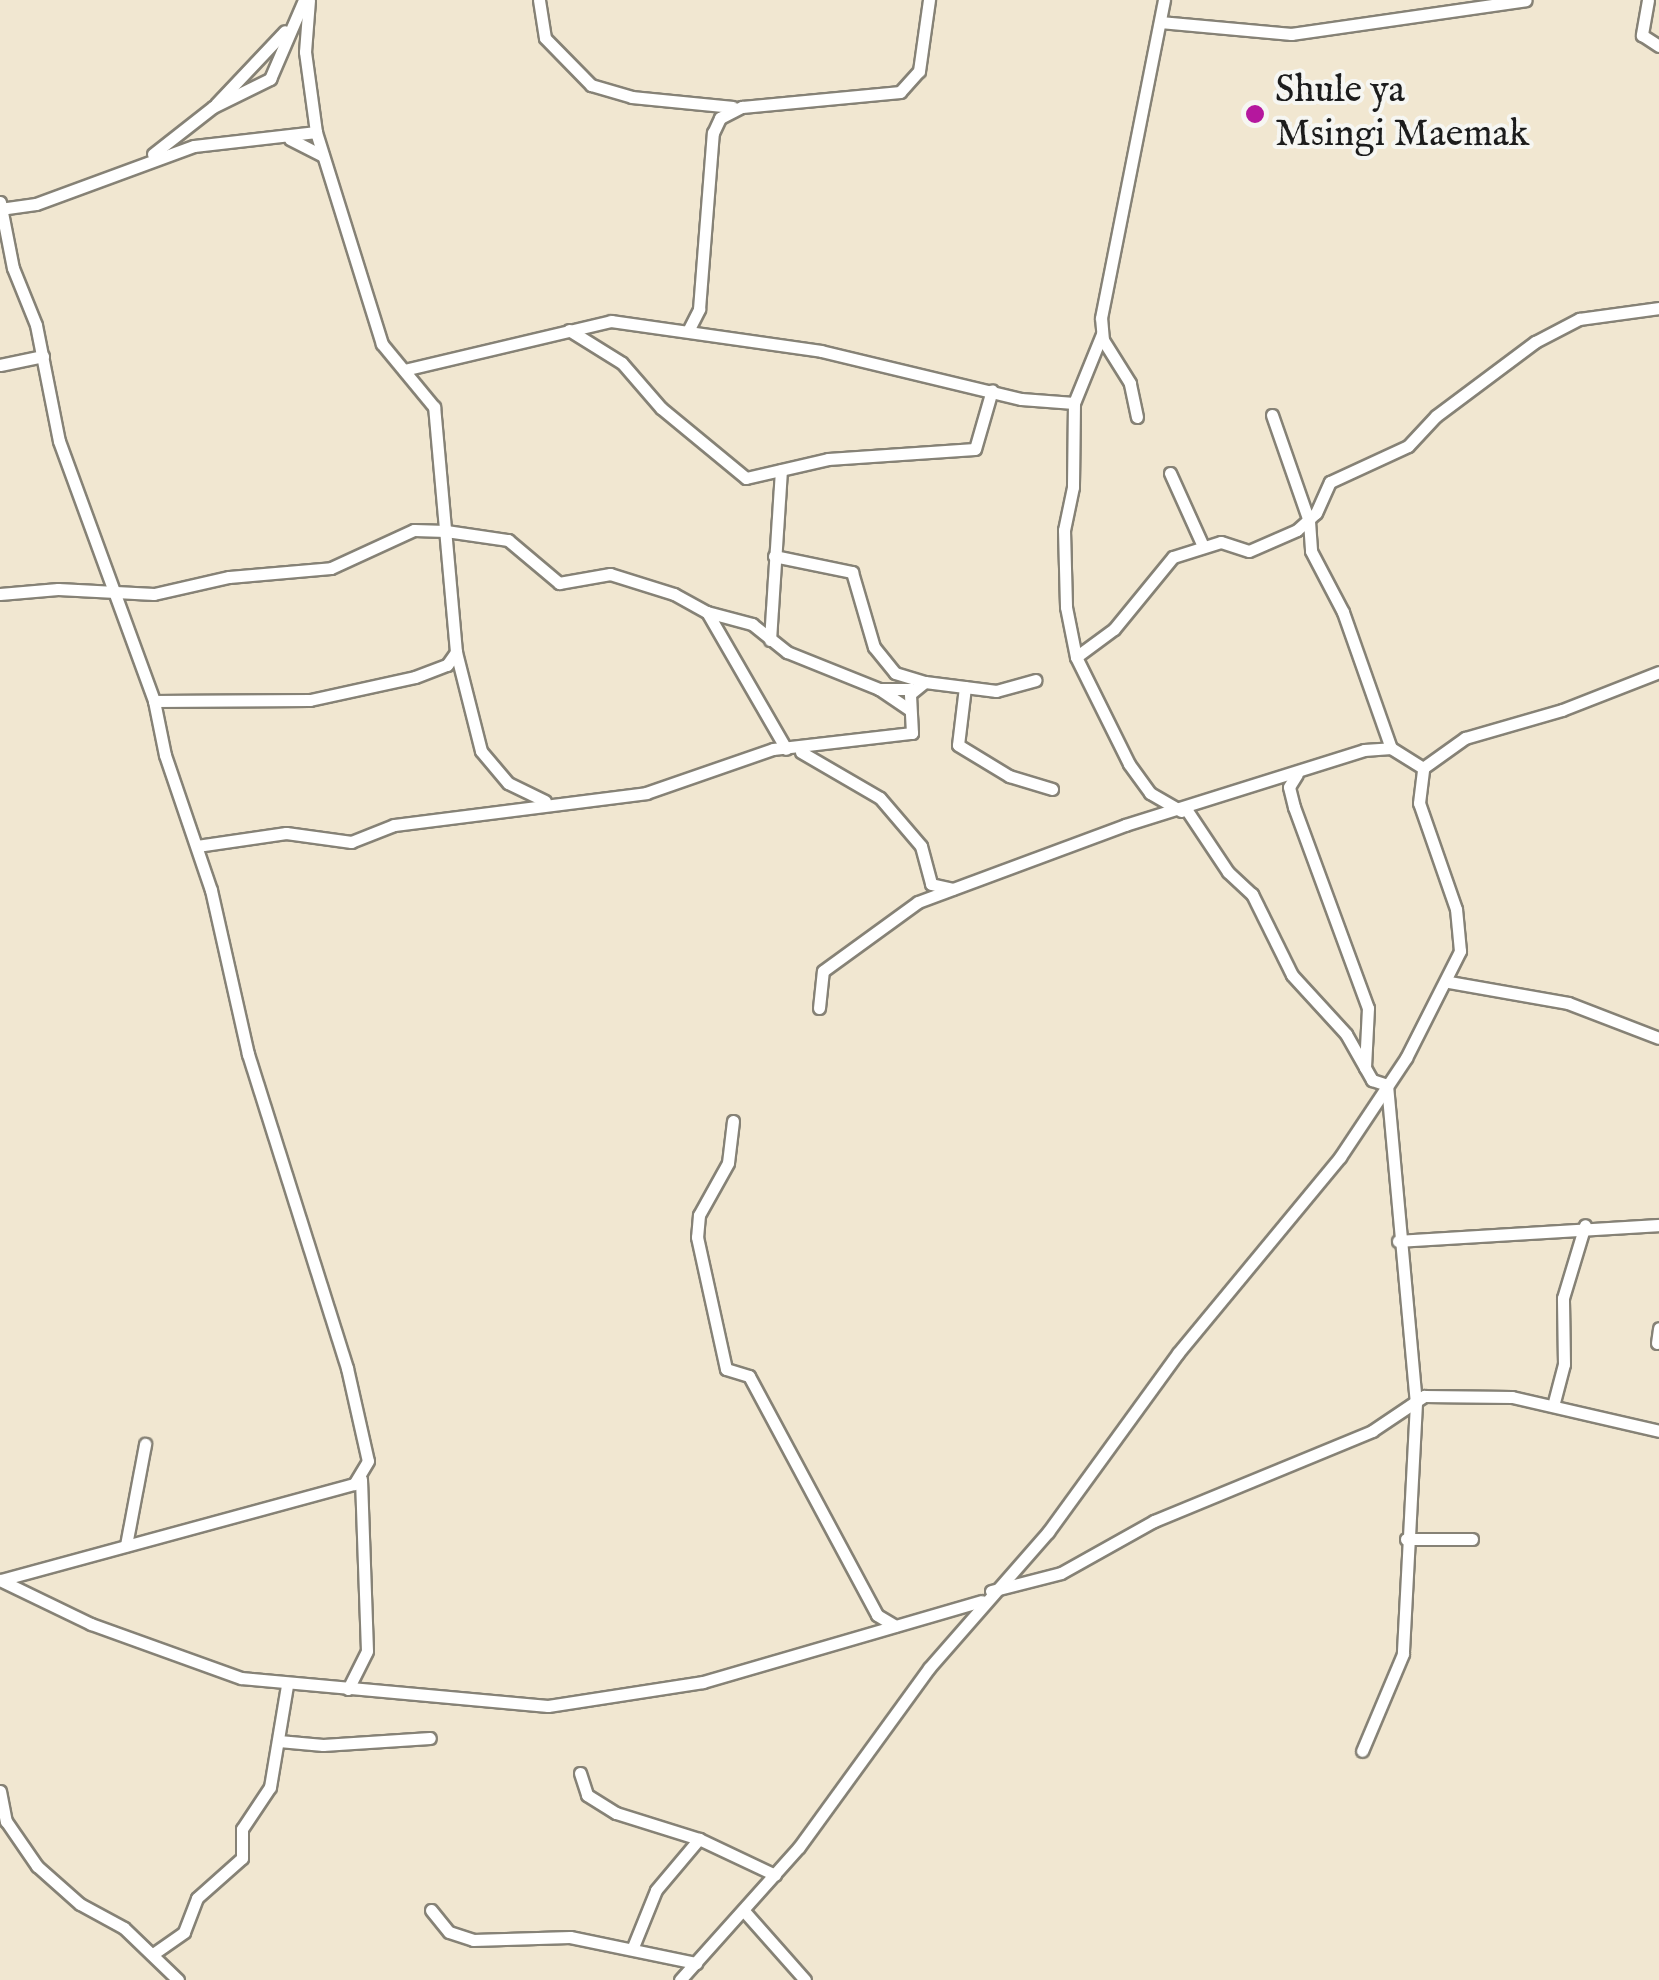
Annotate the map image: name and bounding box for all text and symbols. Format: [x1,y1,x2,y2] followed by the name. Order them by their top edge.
[1275,69,1529,158] place label: Shule ya Msingi Maemak
[1244,103,1266,125] marker: Shule ya Msingi Maemak

